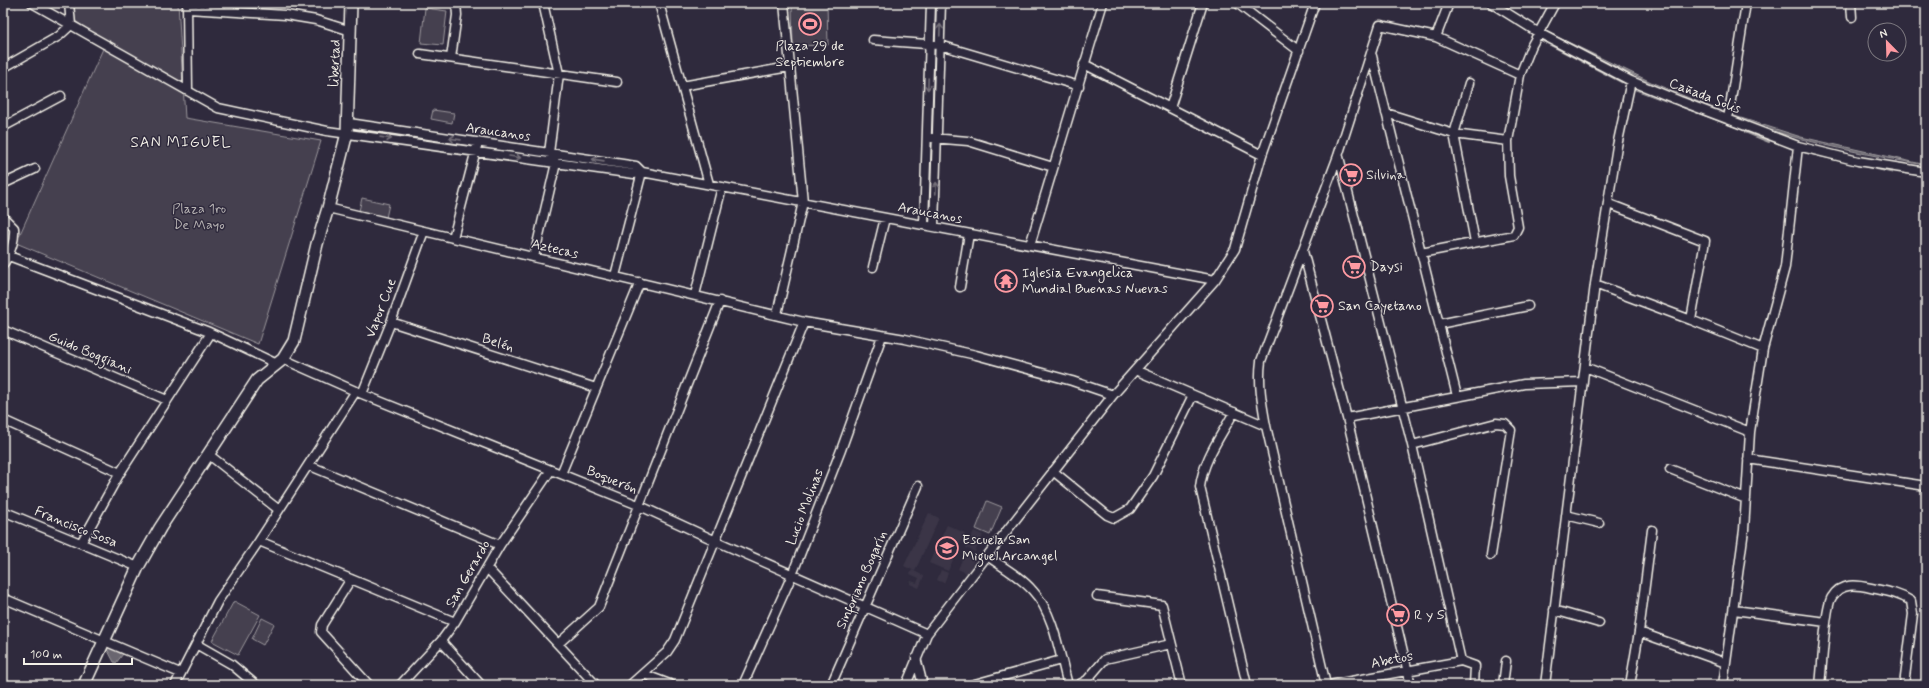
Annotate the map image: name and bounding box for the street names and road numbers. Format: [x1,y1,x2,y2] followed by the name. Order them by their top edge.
[325,39,345,87] street label: libertad
[1666,74,1744,118] street label: Cañada Solis
[464,119,532,145] street label: Araucanos
[896,198,964,228] street label: Araucanos
[530,235,580,263] street label: Aztecas
[361,276,401,340] street label: Vapor Cue
[45,327,135,381] street label: Guido Boggiani
[480,329,516,357] street label: Belén
[584,462,640,498] street label: Boquerón
[782,466,828,548] street label: Lucio Molinas
[32,502,120,552] street label: Francisco Sosa
[832,528,894,633] street label: Sinforiano Bogarín
[441,537,495,611] street label: San Gerardo
[1369,647,1415,673] street label: Abetos

